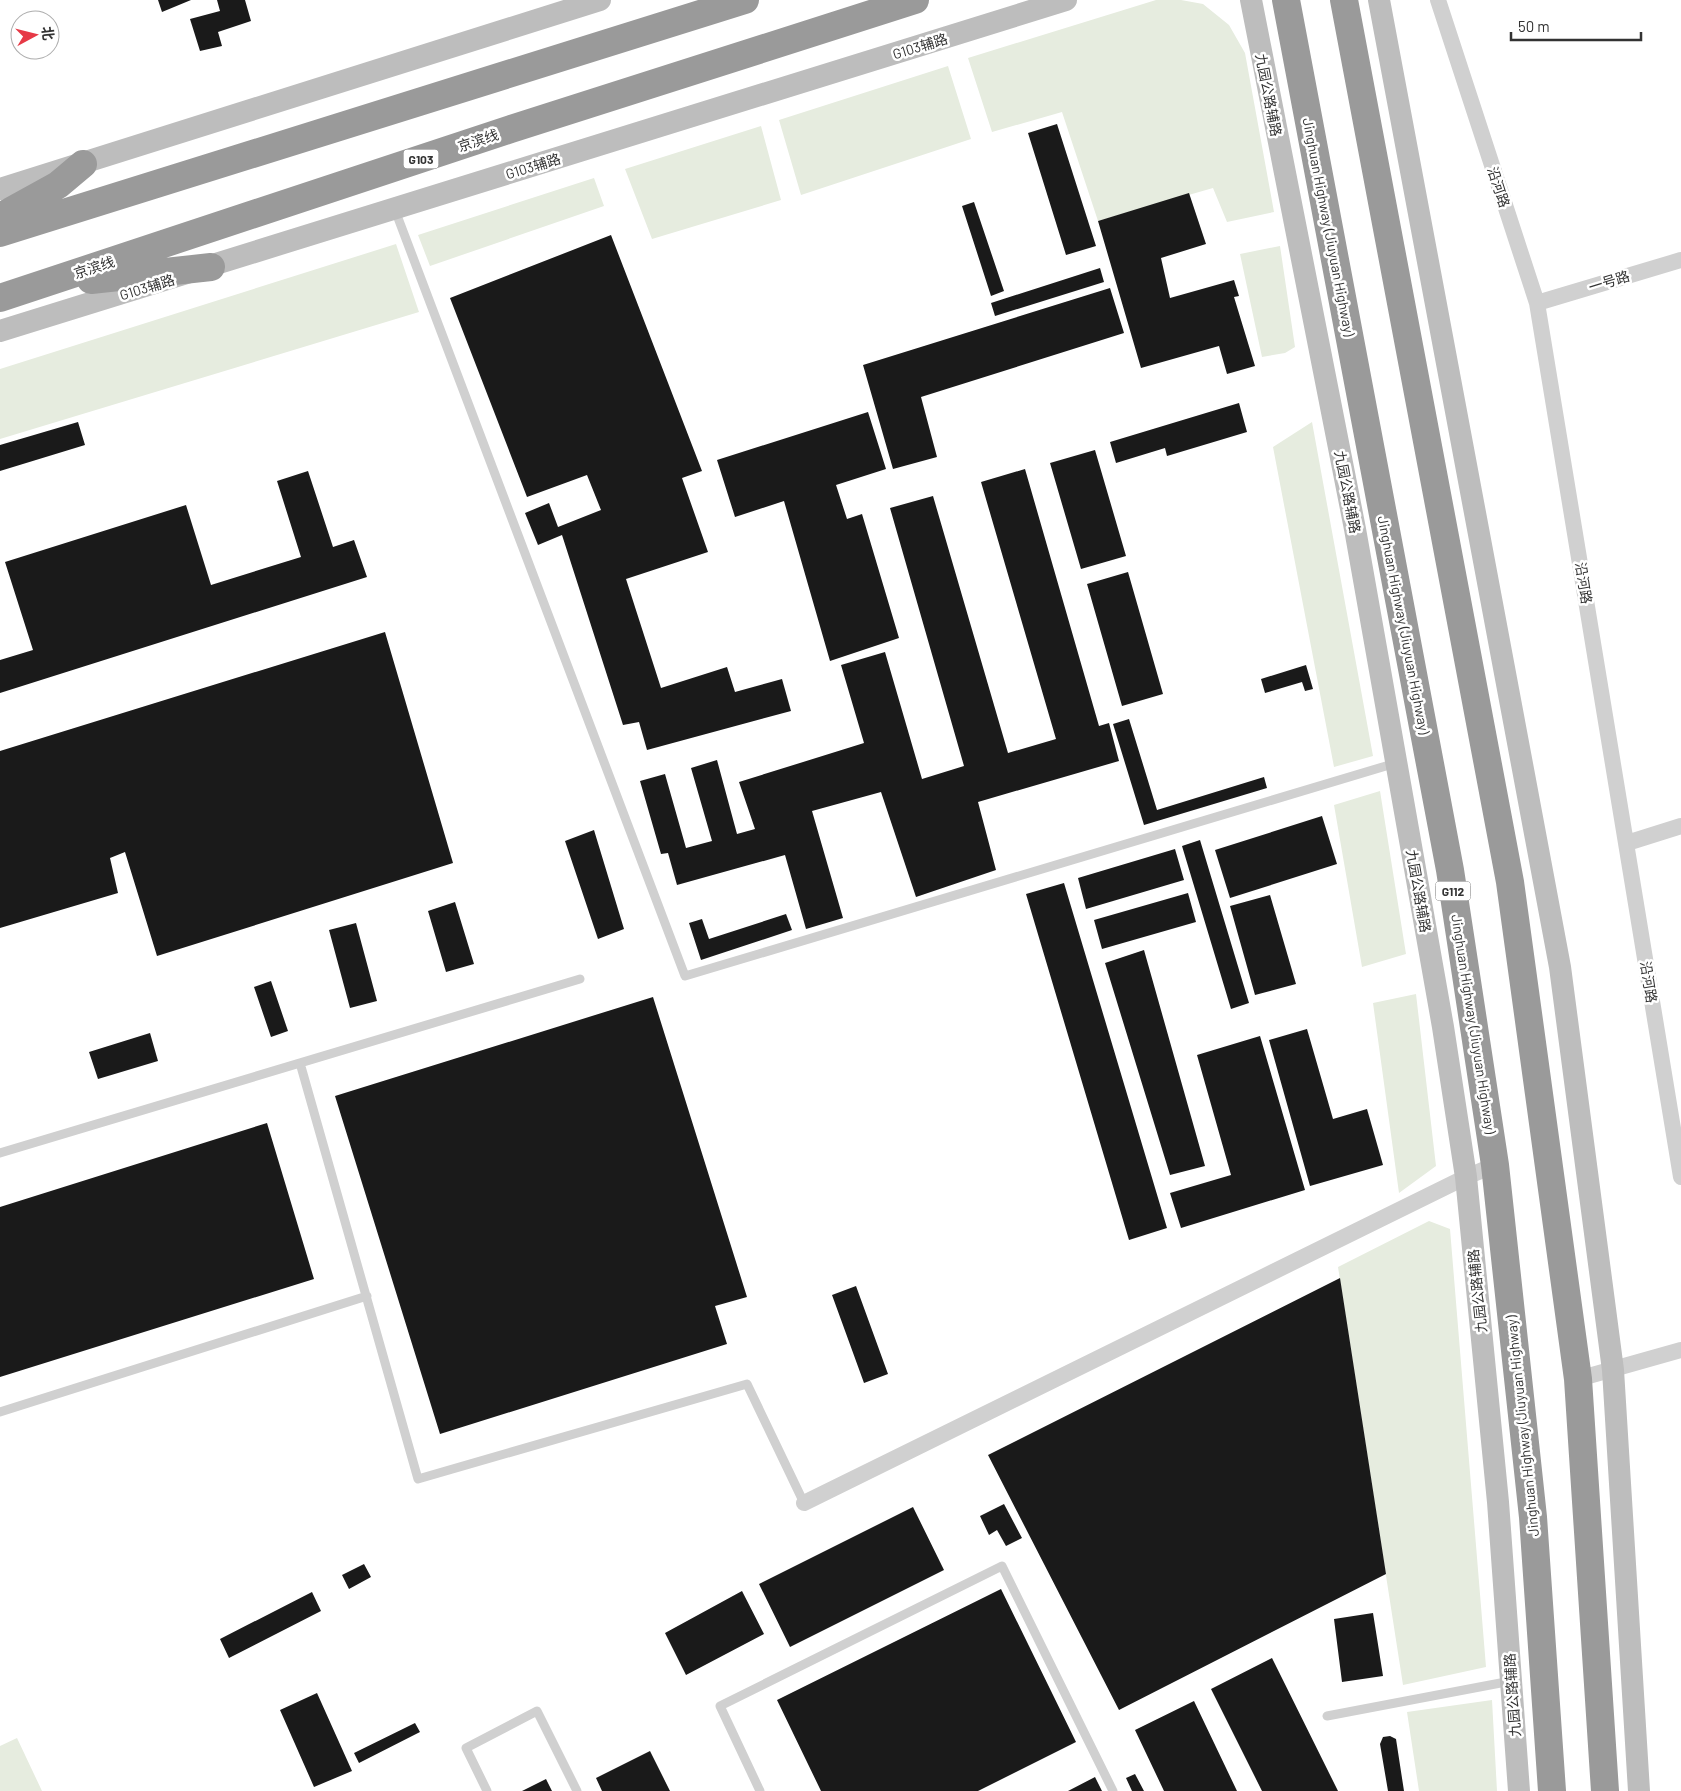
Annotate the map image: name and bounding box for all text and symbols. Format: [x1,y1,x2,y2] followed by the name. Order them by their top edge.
[10,10,60,60] north arrow
[1511,10,1641,42] scale bar
[1518,17,1550,35] text: 50 m
[39,25,58,41] text: 北
[890,30,950,62] street label: G103辅路
[1253,52,1285,138] street label: 九园公路辅路
[1299,116,1359,338] street label: Jinghuan Highway (Jiuyuan Highway)
[455,125,501,155] street label: 京滨线
[404,150,438,168] road number: G103
[503,150,563,182] street label: G103辅路
[1484,164,1514,210] street label: 沿河路
[71,252,117,282] street label: 京滨线
[1586,267,1632,295] street label: 一号路
[117,271,177,303] street label: G103辅路
[1332,449,1364,535] street label: 九园公路辅路
[1374,514,1434,736] street label: Jinghuan Highway (Jiuyuan Highway)
[1572,561,1596,605] street label: 沿河路
[1403,848,1435,934] street label: 九园公路辅路
[1436,881,1470,900] road number: G112
[1448,913,1500,1135] street label: Jinghuan Highway (Jiuyuan Highway)
[1637,960,1661,1004] street label: 沿河路
[1464,1248,1490,1334] street label: 九园公路辅路
[1502,1314,1542,1537] street label: Jinghuan Highway (Jiuyuan Highway)
[1501,1653,1523,1737] street label: 九园公路辅路

